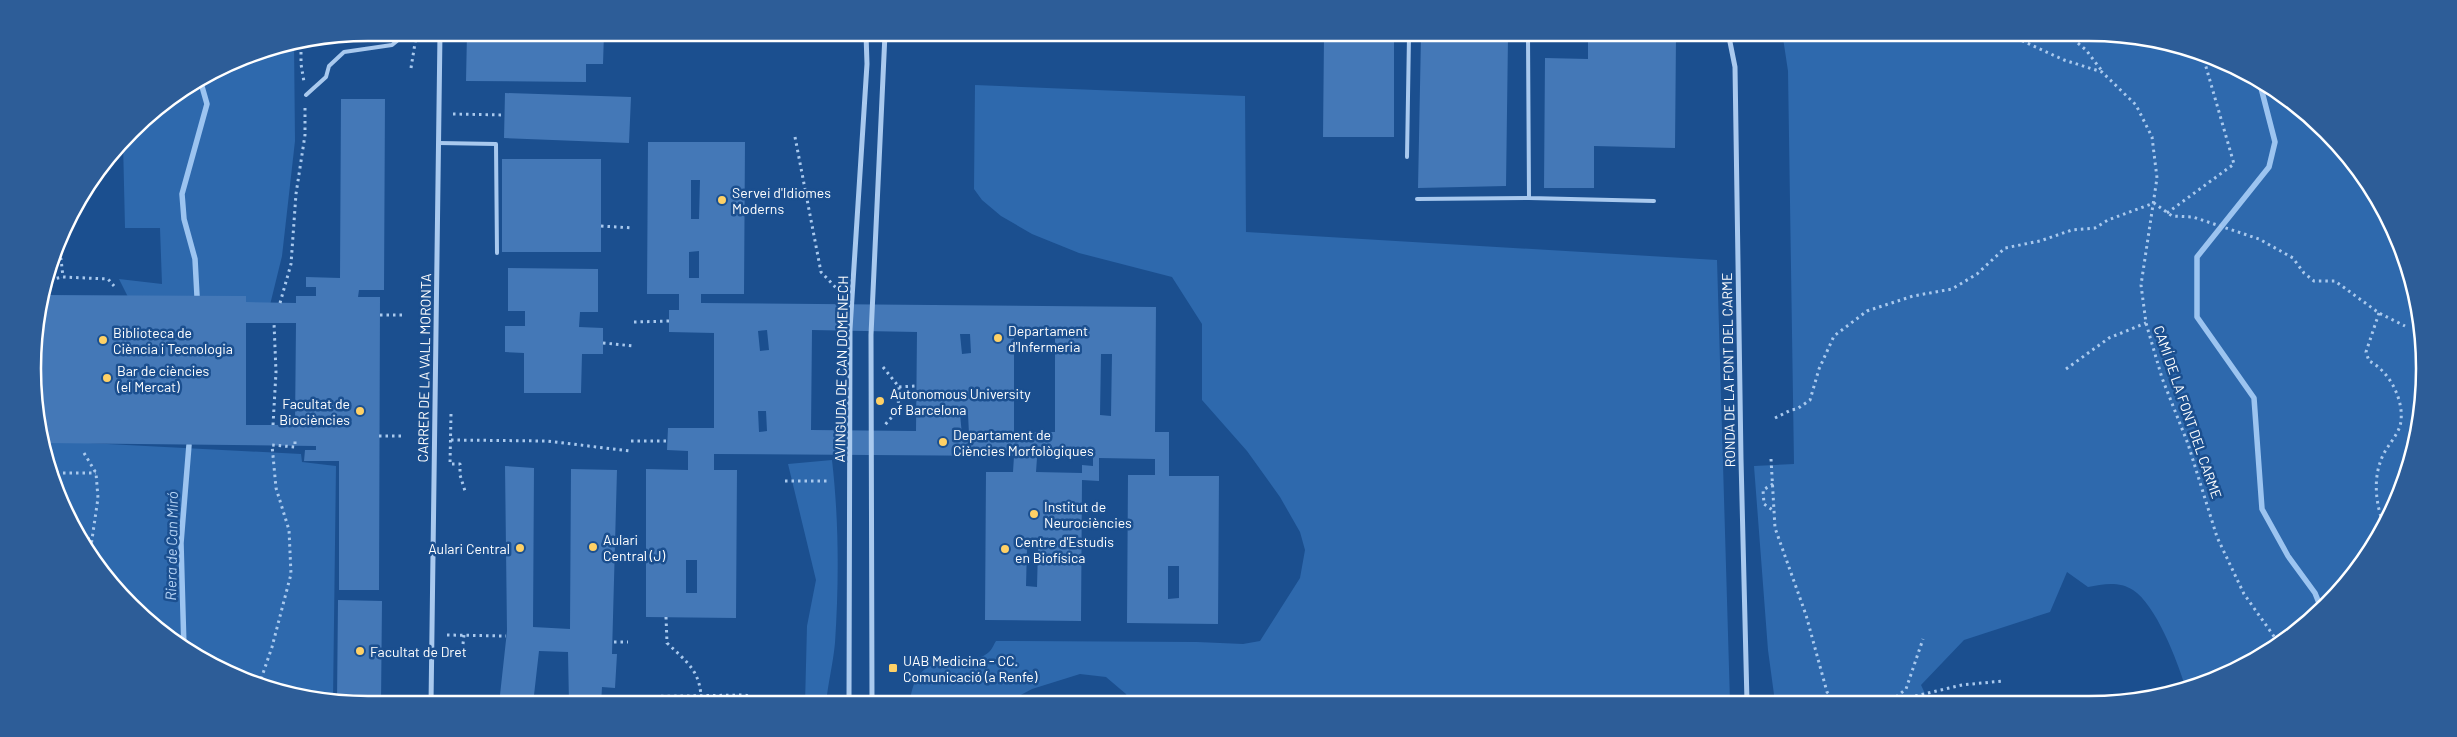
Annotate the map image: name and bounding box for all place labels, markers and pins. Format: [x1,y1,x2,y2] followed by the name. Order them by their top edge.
[732,184,831,217] place label: Servei d'Idiomes Moderns
[716,194,728,206] marker: Servei d'Idiomes Moderns
[1008,322,1088,355] place label: Departament d'Infermeria
[113,324,233,357] place label: Biblioteca de Ciència i Tecnologia
[992,332,1004,344] marker: Departament d'Infermeria
[97,334,109,346] marker: Biblioteca de Ciència i Tecnologia
[116,362,210,395] place label: Bar de ciències (el Mercat)
[101,372,113,384] marker: Bar de ciències (el Mercat)
[890,385,1031,418] place label: Autonomous University of Barcelona
[279,395,350,428] place label: Facultat de Biociències
[874,395,886,407] marker: Autonomous University of Barcelona
[354,405,366,417] marker: Facultat de Biociències
[953,426,1094,459] place label: Departament de Ciències Morfològiques
[937,436,949,448] marker: Departament de Ciències Morfològiques
[1044,498,1132,531] place label: Institut de Neurociències
[1028,508,1040,520] marker: Institut de Neurociències
[603,531,666,564] place label: Aulari Central (J)
[1015,533,1114,566] place label: Centre d'Estudis en Biofísica
[428,540,510,557] place label: Aulari Central
[587,541,599,553] marker: Aulari Central (J)
[514,542,526,554] marker: Aulari Central
[999,543,1011,555] marker: Centre d'Estudis en Biofísica
[370,643,467,660] place label: Facultat de Dret
[354,645,366,657] marker: Facultat de Dret
[903,652,1038,685] place label: UAB Medicina - CC. Comunicació (a Renfe)
[887,662,899,674] marker: UAB Medicina - CC. Comunicació (a Renfe)

